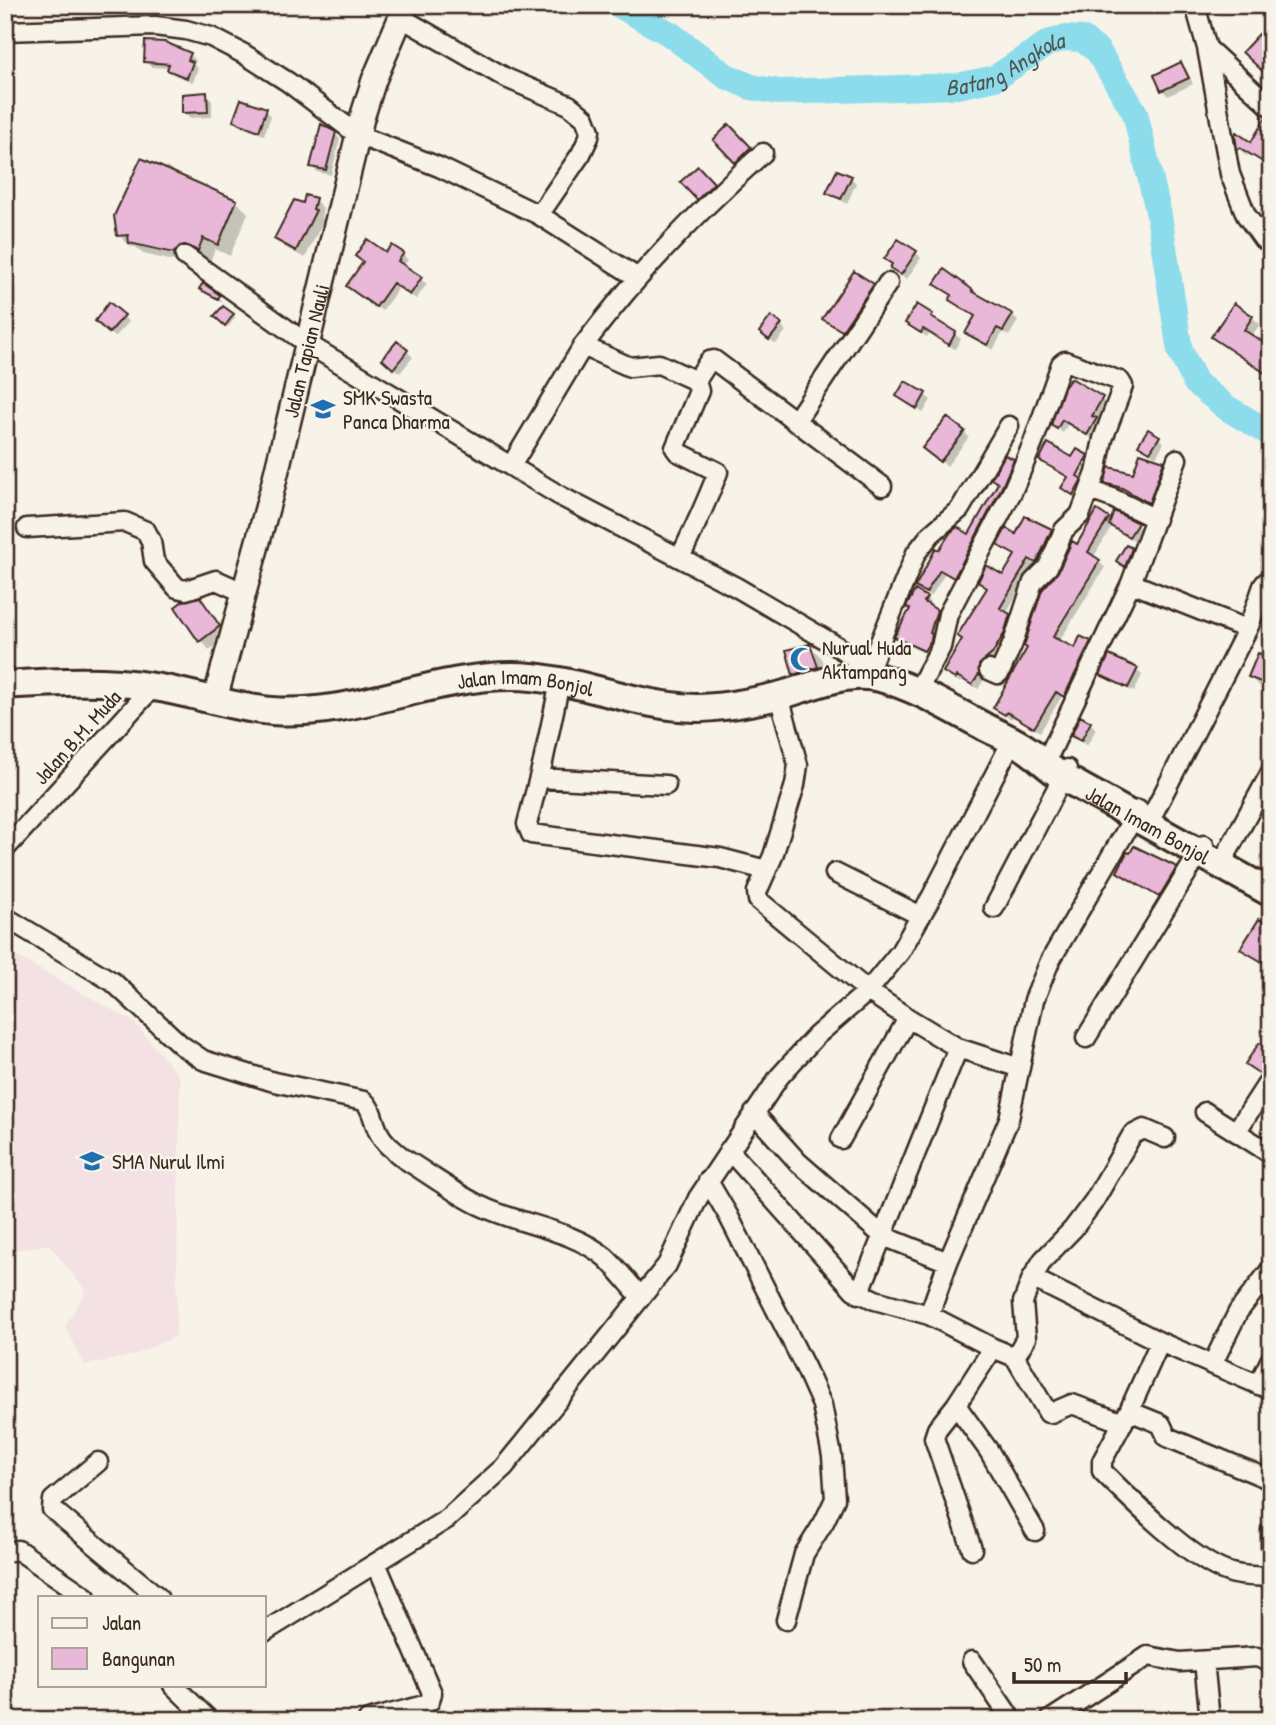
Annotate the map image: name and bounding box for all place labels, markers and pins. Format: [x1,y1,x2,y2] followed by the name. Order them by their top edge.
[343,383,450,436] place label: SMK Swasta Panca Dharma
[309,395,337,423] school or university icon: SMK Swasta Panca Dharma
[822,633,911,686] place label: Nurual Huda Aktampang
[788,645,816,673] mosque icon: Nurual Huda Aktampang
[78,1147,106,1175] school or university icon: SMA Nurul Ilmi
[112,1147,225,1176] place label: SMA Nurul Ilmi

